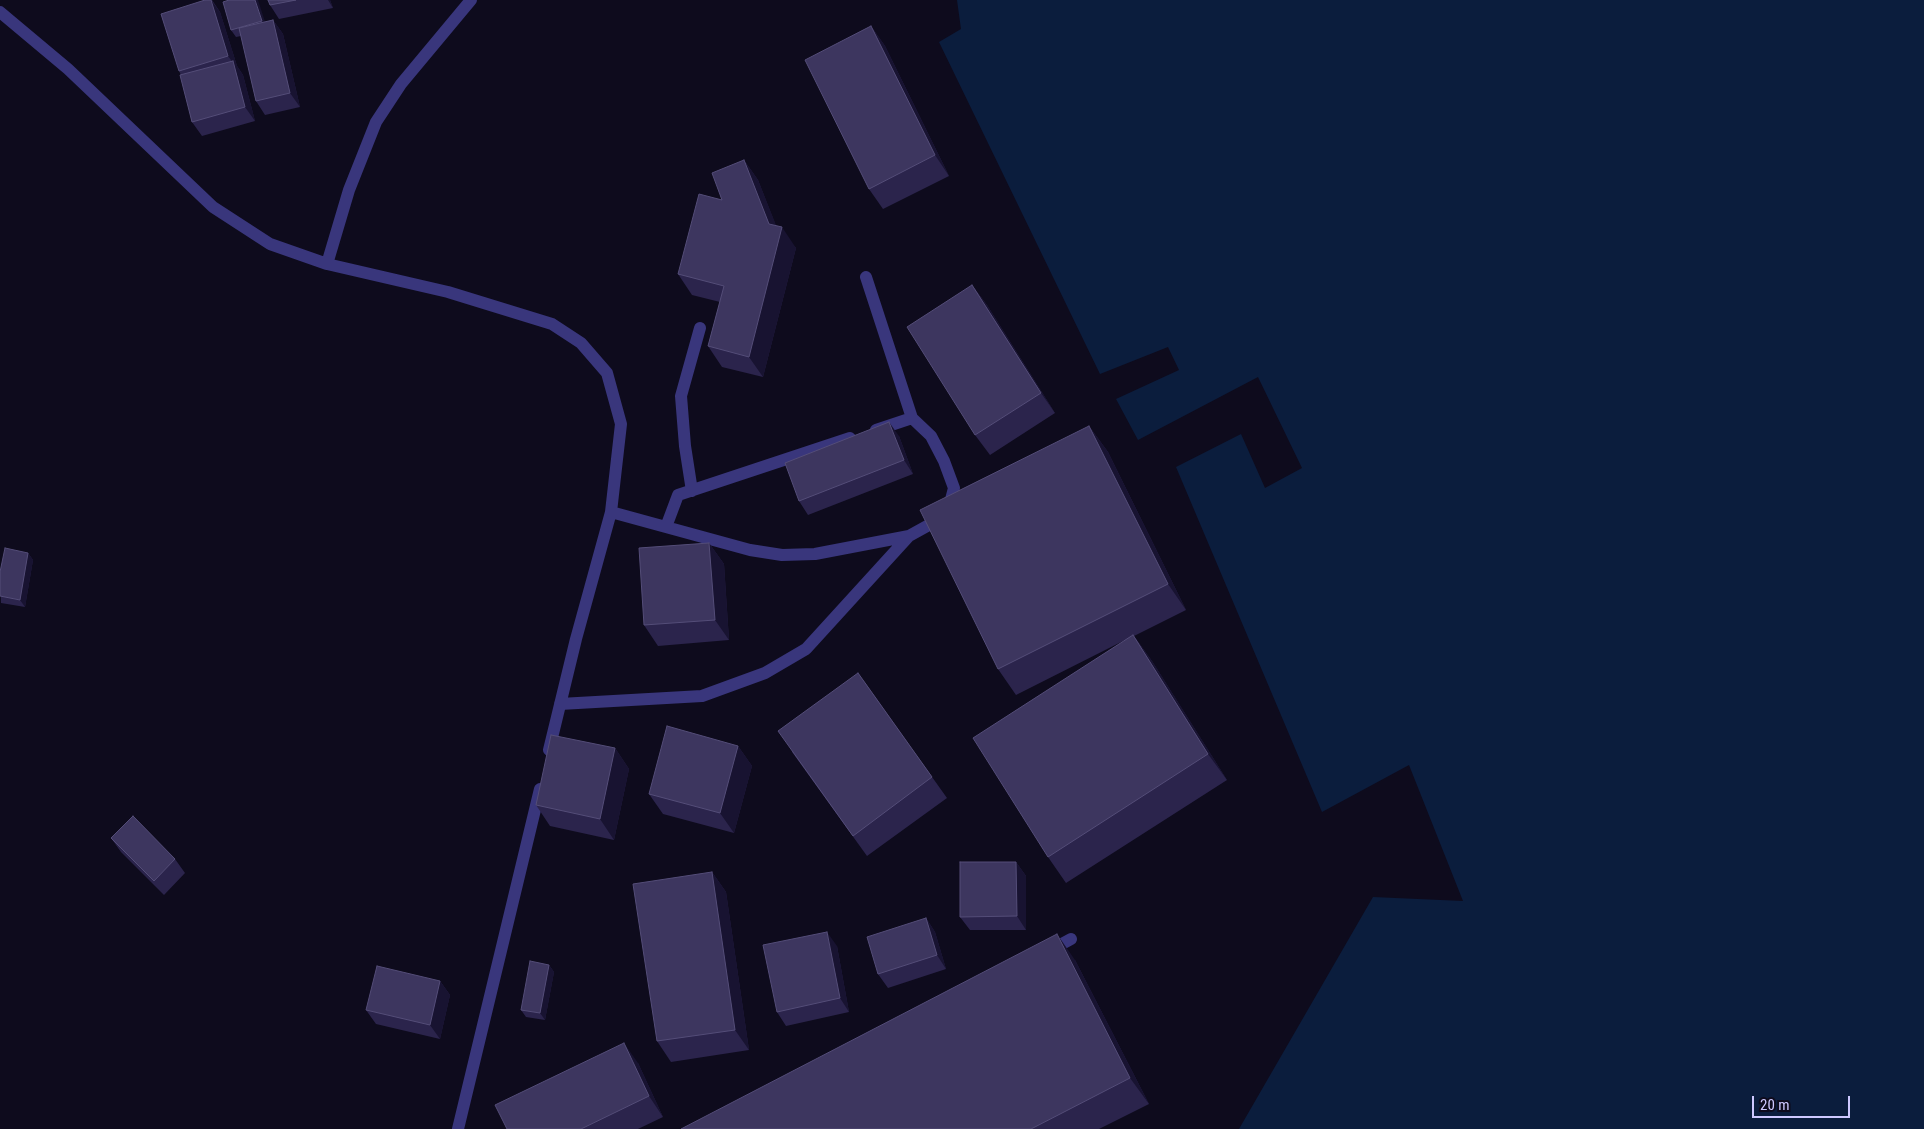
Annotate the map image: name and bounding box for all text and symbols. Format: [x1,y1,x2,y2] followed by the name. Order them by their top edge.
[1754,1086,1852,1118] scale bar
[1760,1096,1790,1114] text: 20 m

